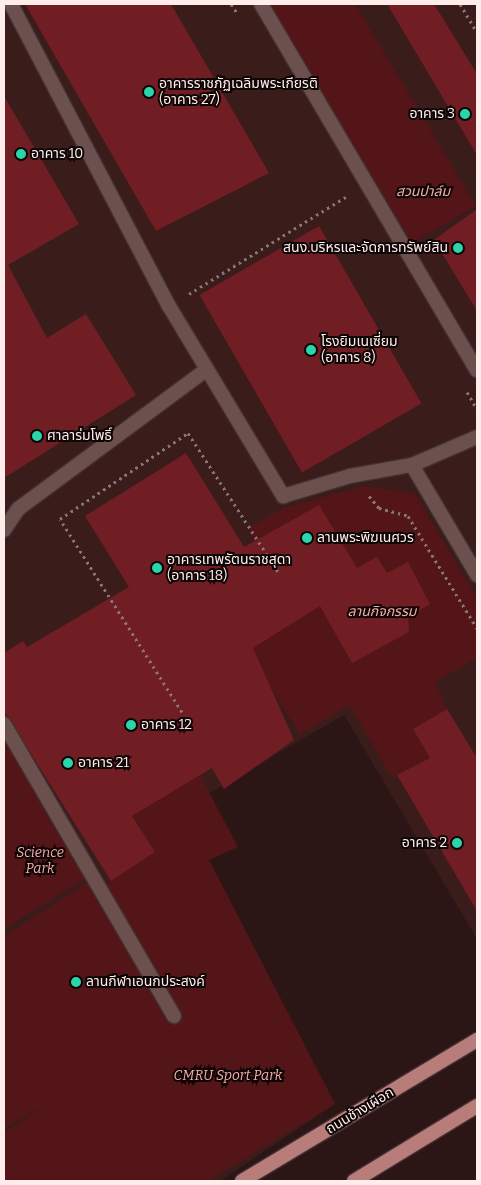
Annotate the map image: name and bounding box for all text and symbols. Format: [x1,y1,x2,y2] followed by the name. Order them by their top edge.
[159,76,318,108] place label: อาคารราชภัฏเฉลิมพระเกียรติ (อาคาร 27)
[143,86,155,98] marker: อาคารราชภัฏเฉลิมพระเกียรติ (อาคาร 27)
[409,106,455,122] place label: อาคาร 3
[459,108,471,120] marker: อาคาร 3
[31,146,83,162] place label: อาคาร 10
[15,148,27,160] marker: อาคาร 10
[396,184,450,200] park label: สวนปาล์ม
[283,240,448,256] place label: สนง.บริหรและจัดการทรัพย์สิน
[452,242,464,254] marker: สนง.บริหรและจัดการทรัพย์สิน
[321,334,398,367] place label: โรงยิมเนเซี่ยม (อาคาร 8)
[305,344,317,356] marker: โรงยิมเนเซี่ยม (อาคาร 8)
[47,428,112,444] place label: ศาลาร่มโพธิ์
[31,430,43,442] marker: ศาลาร่มโพธิ์
[317,530,414,546] place label: ลานพระพิฆเนศวร
[301,532,313,544] marker: ลานพระพิฆเนศวร
[167,552,291,584] place label: อาคารเทพรัตนราชสุดา (อาคาร 18)
[151,562,163,574] marker: อาคารเทพรัตนราชสุดา (อาคาร 18)
[348,604,416,620] park label: ลานกิจกรรม
[141,717,192,733] place label: อาคาร 12
[125,719,137,731] marker: อาคาร 12
[78,755,129,771] place label: อาคาร 21
[62,757,74,769] marker: อาคาร 21
[402,835,447,851] place label: อาคาร 2
[451,837,463,849] marker: อาคาร 2
[16,845,64,878] park label: Science Park
[86,974,205,990] place label: ลานกีฬาเอนกประสงค์
[70,976,82,988] marker: ลานกีฬาเอนกประสงค์
[174,1068,282,1084] park label: CMRU Sport Park
[323,1084,397,1138] street label: ถนนช้างเผือก

